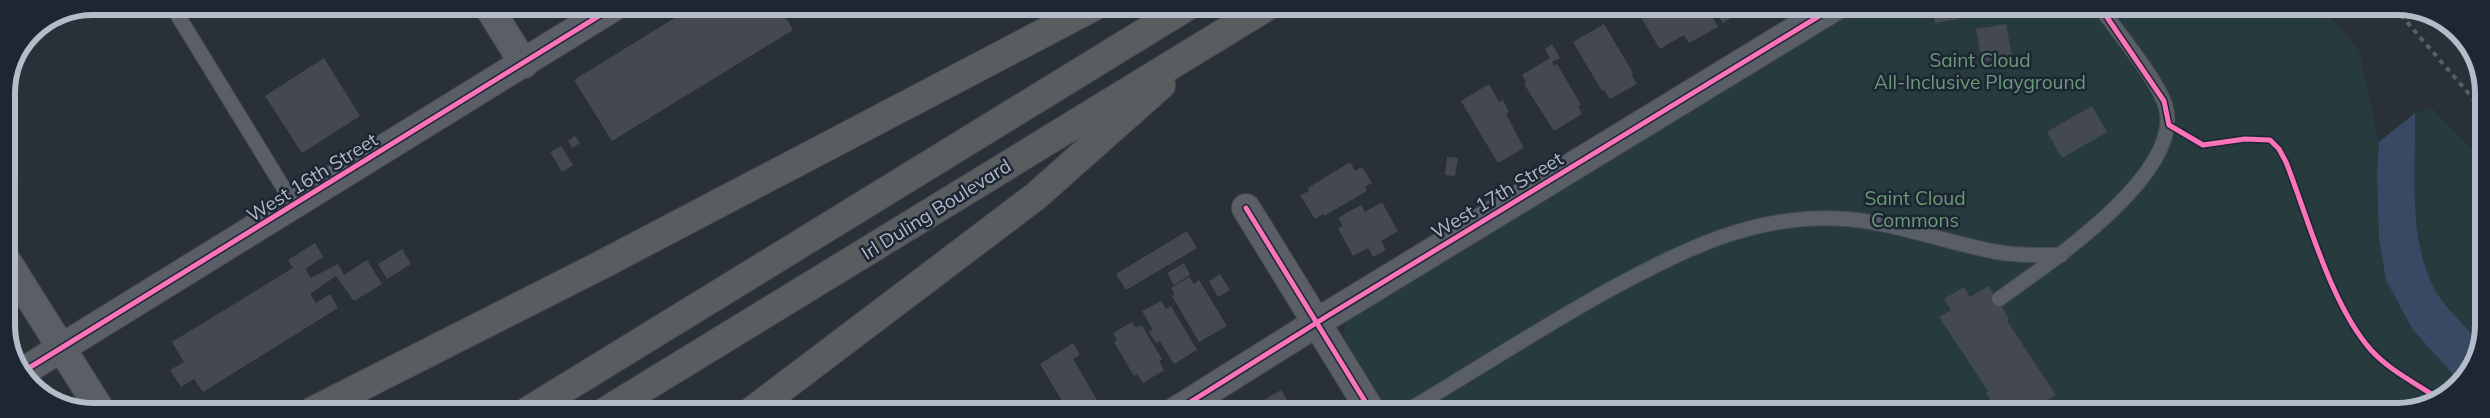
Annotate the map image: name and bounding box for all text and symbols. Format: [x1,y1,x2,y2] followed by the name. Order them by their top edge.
[1874,48,2086,94] park label: Saint Cloud All-Inclusive Playground
[242,127,382,227] street label: West 16th Street
[1427,146,1567,244] street label: West 17th Street
[857,153,1015,265] street label: Irl Duling Boulevard
[1864,186,1966,232] park label: Saint Cloud Commons

